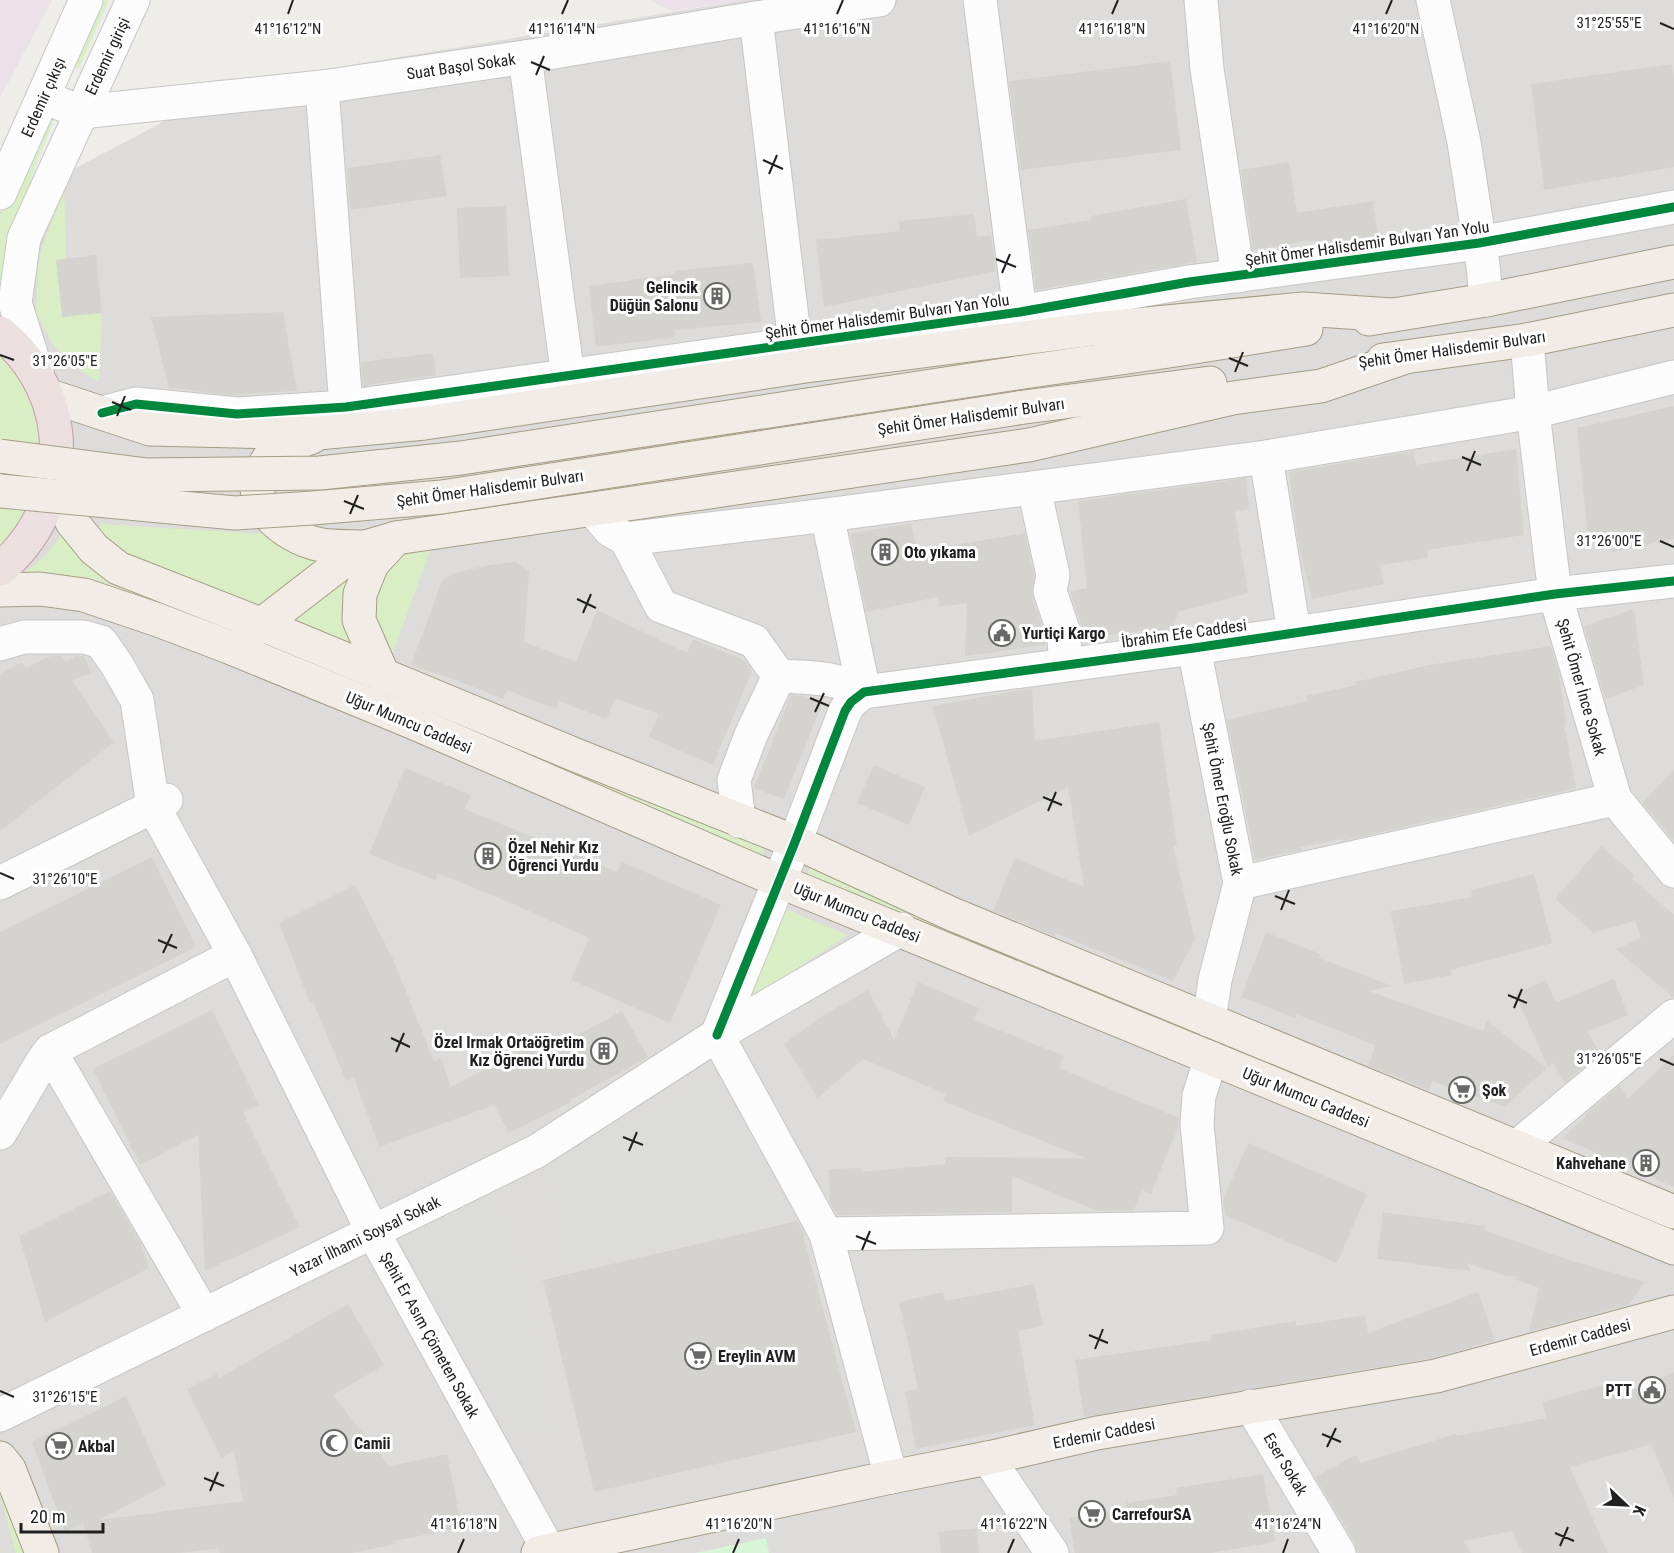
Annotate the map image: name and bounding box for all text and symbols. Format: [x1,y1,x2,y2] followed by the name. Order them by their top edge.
[81,14,134,98] street label: Erdemir girişi
[1577,14,1641,32] text: 31°25'55"E
[255,20,321,38] text: 41°16'12"N
[529,20,595,38] text: 41°16'14"N
[804,20,870,38] text: 41°16'16"N
[1079,20,1145,38] text: 41°16'18"N
[1353,20,1419,38] text: 41°16'20"N
[405,49,517,84] street label: Suat Başol Sokak
[17,54,70,140] street label: Erdemir çıkışı
[1244,217,1490,270] street label: Şehit Ömer Halisdemir Bulvarı Yan Yolu
[610,278,698,315] place label: Gelincik Düğün Salonu
[702,281,732,311] building icon: Gelincik Düğün Salonu
[764,290,1010,343] street label: Şehit Ömer Halisdemir Bulvarı Yan Yolu
[1357,327,1547,372] street label: Şehit Ömer Halisdemir Bulvarı
[33,352,97,370] text: 31°26'05"E
[876,394,1066,439] street label: Şehit Ömer Halisdemir Bulvarı
[395,466,585,511] street label: Şehit Ömer Halisdemir Bulvarı
[1577,532,1641,550] text: 31°26'00"E
[870,537,900,567] building icon: Oto yıkama
[904,543,976,562] place label: Oto yıkama
[1120,615,1248,652] street label: İbrahim Efe Caddesi
[1553,616,1610,759] street label: Şehit Ömer İnce Sokak
[987,618,1017,648] public building icon: Yurtiçi Kargo
[1022,624,1106,643] place label: Yurtiçi Kargo
[343,687,475,758] street label: Uğur Mumcu Caddesi
[1198,721,1247,878] street label: Şehit Ömer Eroğlu Sokak
[508,838,599,875] place label: Özel Nehir Kız Öğrenci Yurdu
[473,841,503,871] building icon: Özel Nehir Kız Öğrenci Yurdu
[33,870,97,888] text: 31°26'10"E
[791,878,923,947] street label: Uğur Mumcu Caddesi
[434,1033,584,1070] place label: Özel Irmak Ortaöğretim Kız Öğrenci Yurdu
[589,1036,619,1066] building icon: Özel Irmak Ortaöğretim Kız Öğrenci Yurdu
[1577,1050,1641,1068] text: 31°26'05"E
[1240,1063,1372,1132] street label: Uğur Mumcu Caddesi
[1447,1075,1477,1105] supermarket icon: Şok
[1482,1081,1507,1100] place label: Şok
[1631,1148,1661,1178] building icon: Kahvehane
[1556,1154,1626,1173] place label: Kahvehane
[287,1191,444,1281] street label: Yazar İlhami Soysal Sokak
[376,1249,484,1422] street label: Şehit Er Asım Çömeten Sokak
[1528,1315,1633,1360] street label: Erdemir Caddesi
[683,1341,713,1371] supermarket icon: Ereylin AVM
[718,1347,796,1366] place label: Ereylin AVM
[1637,1375,1667,1405] public building icon: PTT
[1605,1381,1632,1400] place label: PTT
[33,1388,97,1406] text: 31°26'15"E
[1051,1414,1157,1453] street label: Erdemir Caddesi
[319,1428,349,1458] mosque icon: Camii
[1259,1429,1312,1500] street label: Eser Sokak
[44,1431,74,1461] supermarket icon: Akbal
[354,1434,391,1453] place label: Camii
[78,1437,115,1456] place label: Akbal
[1596,1475,1656,1535] north arrow
[21,1496,104,1534] scale bar
[1077,1499,1107,1529] supermarket icon: CarrefourSA
[1629,1503,1650,1519] text: K
[1112,1505,1192,1524] place label: CarrefourSA
[30,1506,65,1527] text: 20 m
[431,1515,497,1533] text: 41°16'18"N
[706,1515,772,1533] text: 41°16'20"N
[981,1515,1047,1533] text: 41°16'22"N
[1255,1515,1321,1533] text: 41°16'24"N

